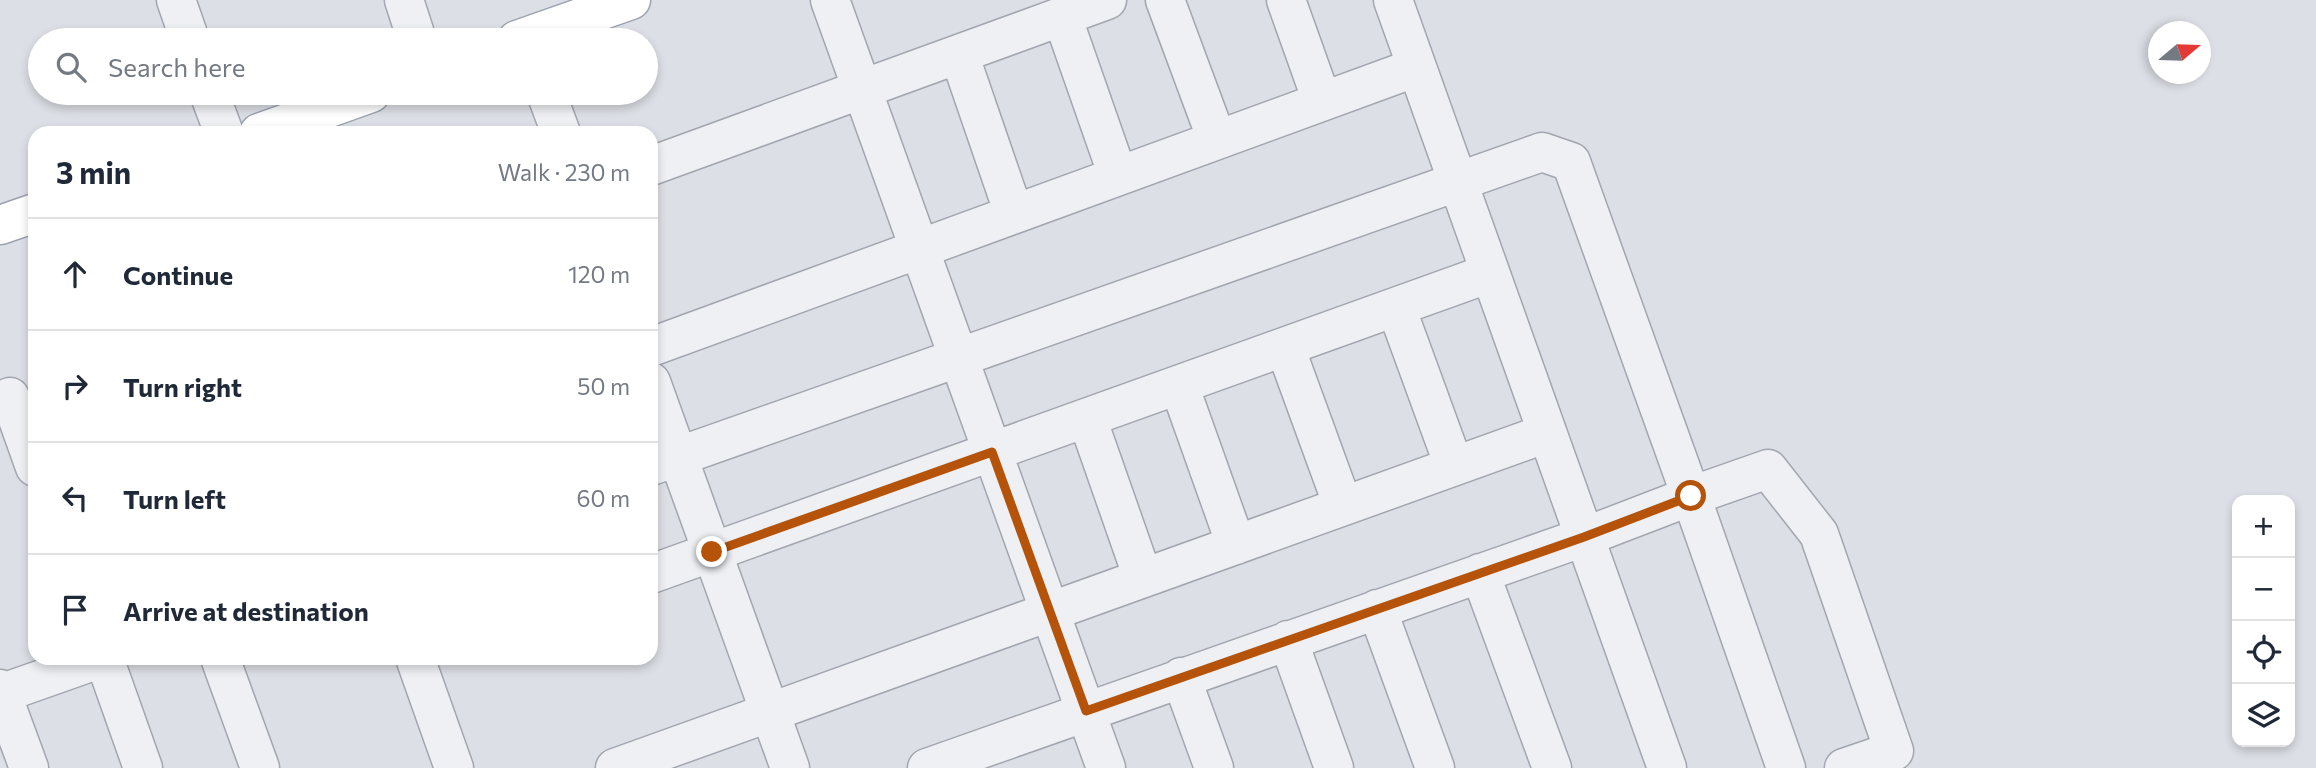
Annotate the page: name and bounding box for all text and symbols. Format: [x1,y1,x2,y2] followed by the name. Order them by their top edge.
[2148,21,2211,84] north arrow
[28,28,658,105] search box
[52,48,90,86] icon: search
[108,51,246,82] text: Search here
[56,153,131,190] text: 3 min
[498,158,630,186] text: Walk · 230 m
[56,255,94,293] icon: ahead
[123,259,233,290] text: Continue
[568,260,630,288] text: 120 m
[56,367,94,405] icon: right
[123,371,242,402] text: Turn right
[577,372,630,400] text: 50 m
[56,479,94,517] icon: left
[1675,480,1706,511] route start
[123,483,226,514] text: Turn left
[577,484,630,512] text: 60 m
[2232,495,2295,747] map controls
[2232,495,2295,558] button: +
[696,536,727,567] route end
[2232,558,2295,621] button: −
[56,591,94,629] icon: arrive
[123,595,369,626] text: Arrive at destination
[2232,621,2295,684] button: locate
[2232,684,2295,747] button: layers

